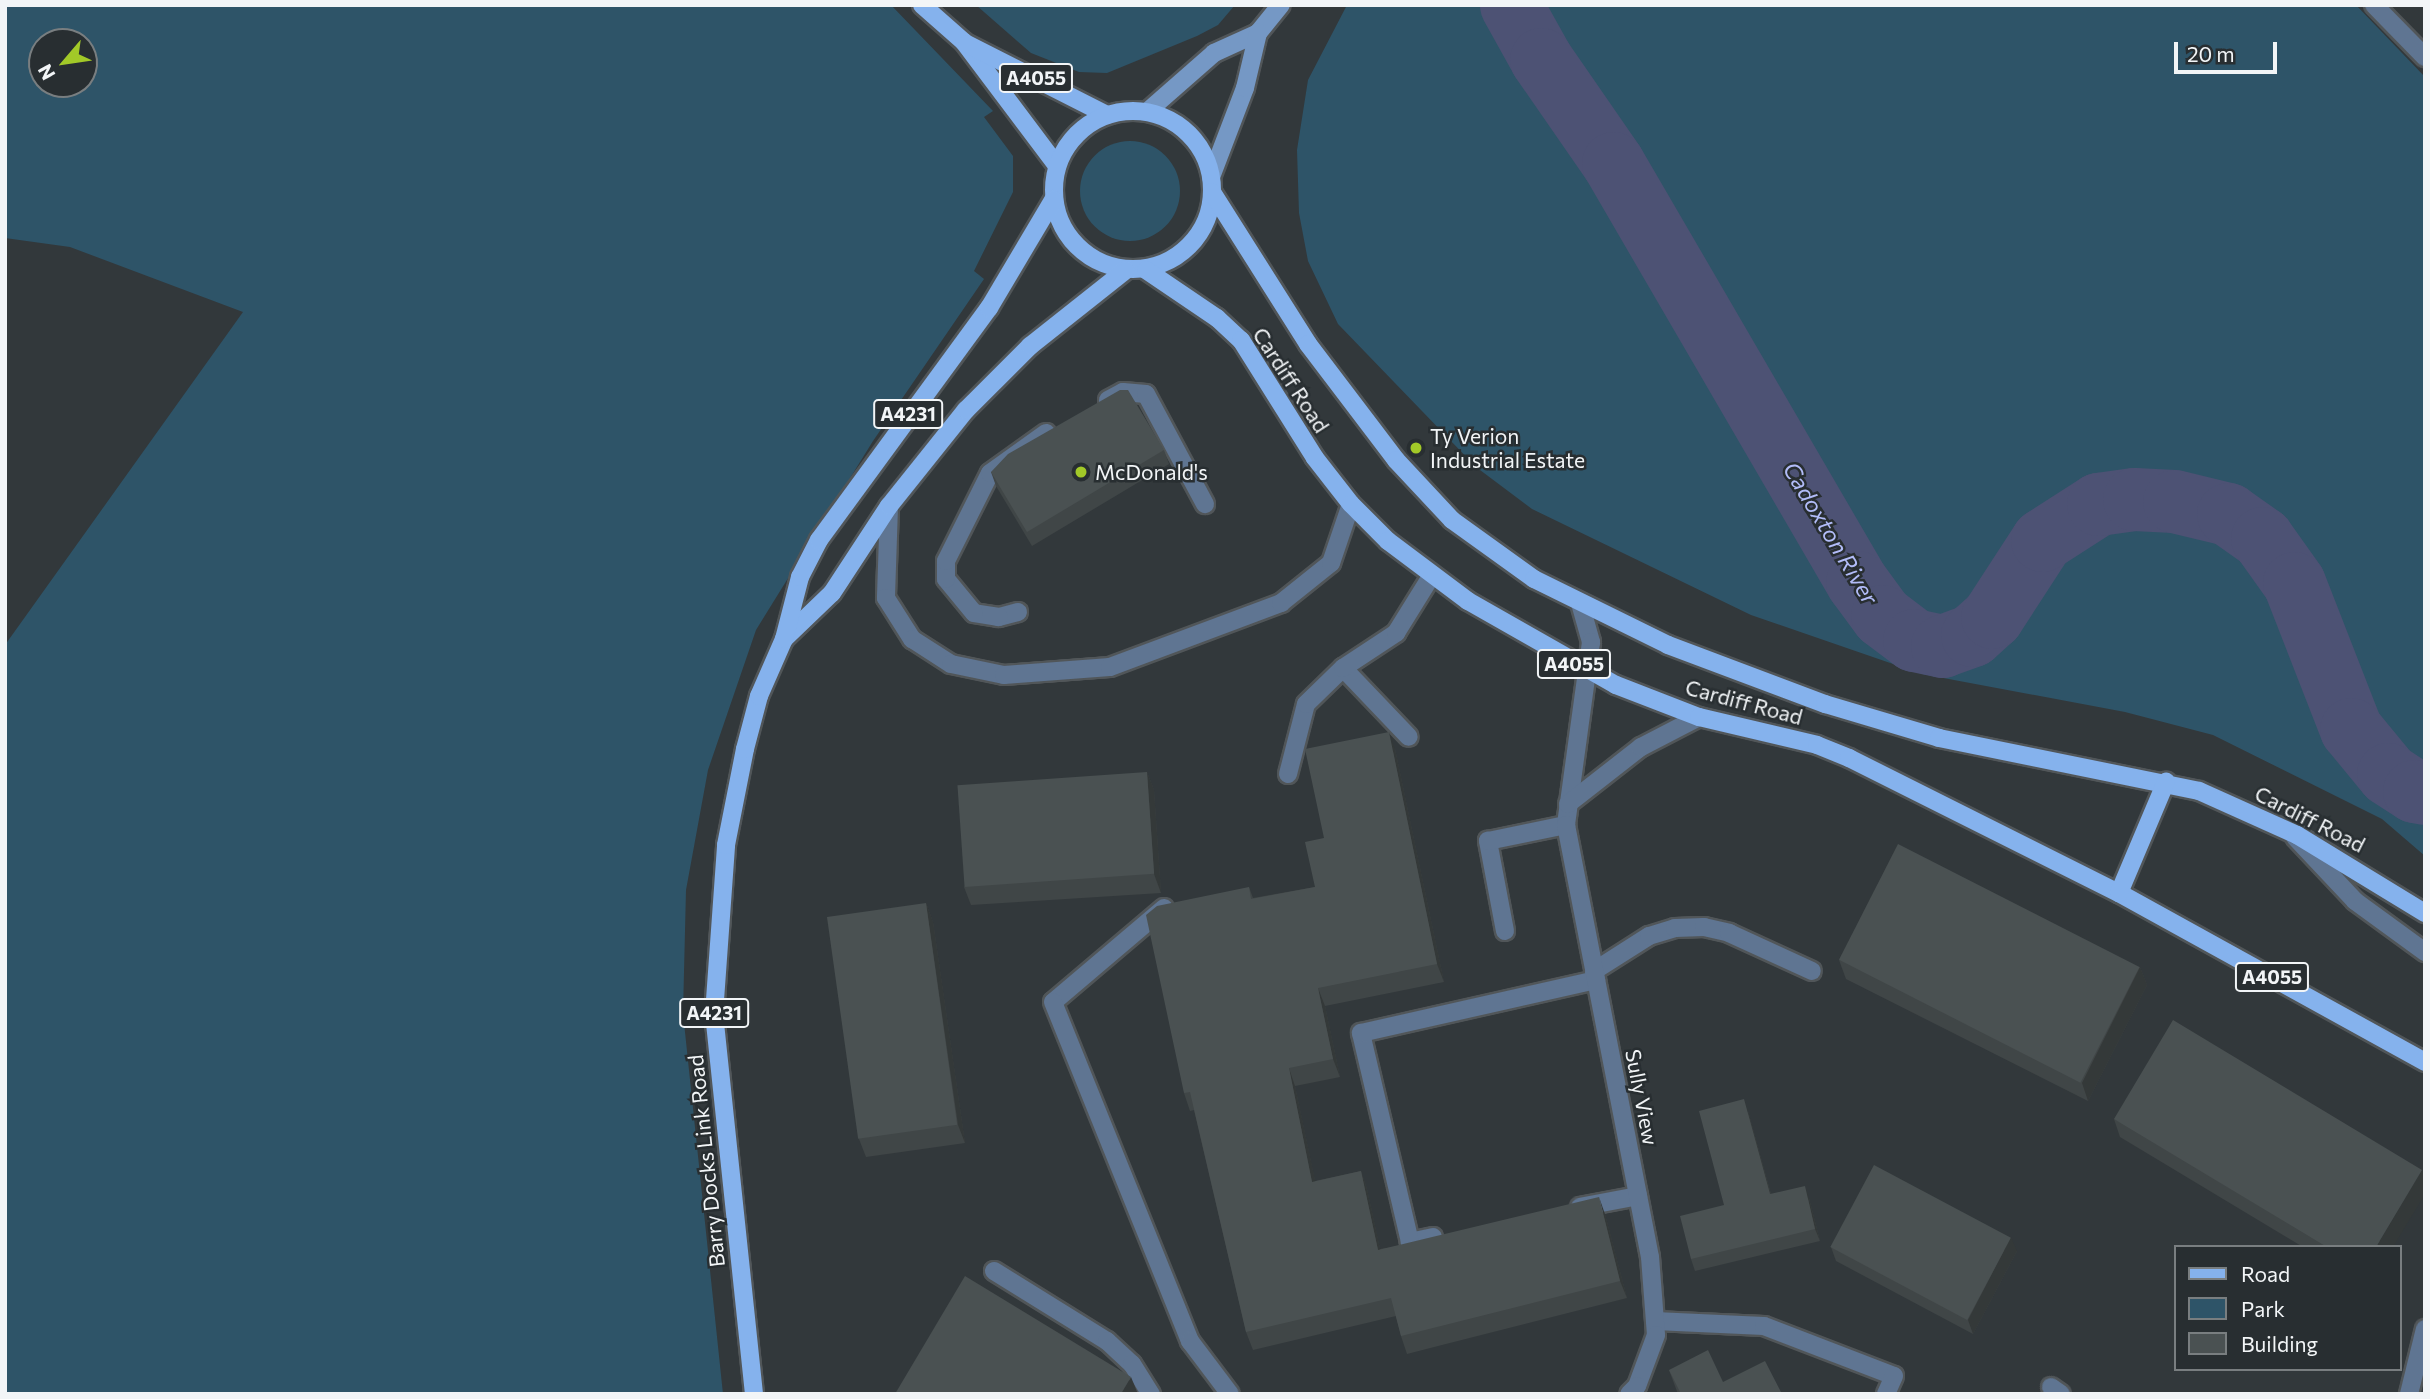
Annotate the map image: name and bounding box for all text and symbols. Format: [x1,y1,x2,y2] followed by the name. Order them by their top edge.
[28,28,98,98] north arrow
[2178,28,2281,72] scale bar
[2187,41,2235,66] text: 20 m
[32,61,59,84] text: N
[998,62,1074,94] road number: A4055
[1248,323,1334,437] street label: Cardiff Road
[873,398,943,430] road number: A4231
[1430,423,1585,473] place label: Ty Verion Industrial Estate
[1408,440,1424,456] marker: Ty Verion Industrial Estate
[1778,457,1884,609] water label: Cadoxton River
[1095,459,1208,485] place label: McDonald's
[1073,464,1089,480] marker: McDonald's
[1536,649,1612,680] road number: A4055
[1683,674,1805,730] street label: Cardiff Road
[2251,781,2369,857] street label: Cardiff Road
[2234,962,2310,993] road number: A4055
[679,998,749,1028] road number: A4231
[1620,1047,1664,1147] street label: Sully View
[682,1054,730,1268] street label: Barry Docks Link Road
[2174,1245,2402,1371] legend
[2241,1261,2290,1286] text: Road
[2241,1296,2285,1321] text: Park
[2241,1331,2318,1356] text: Building

